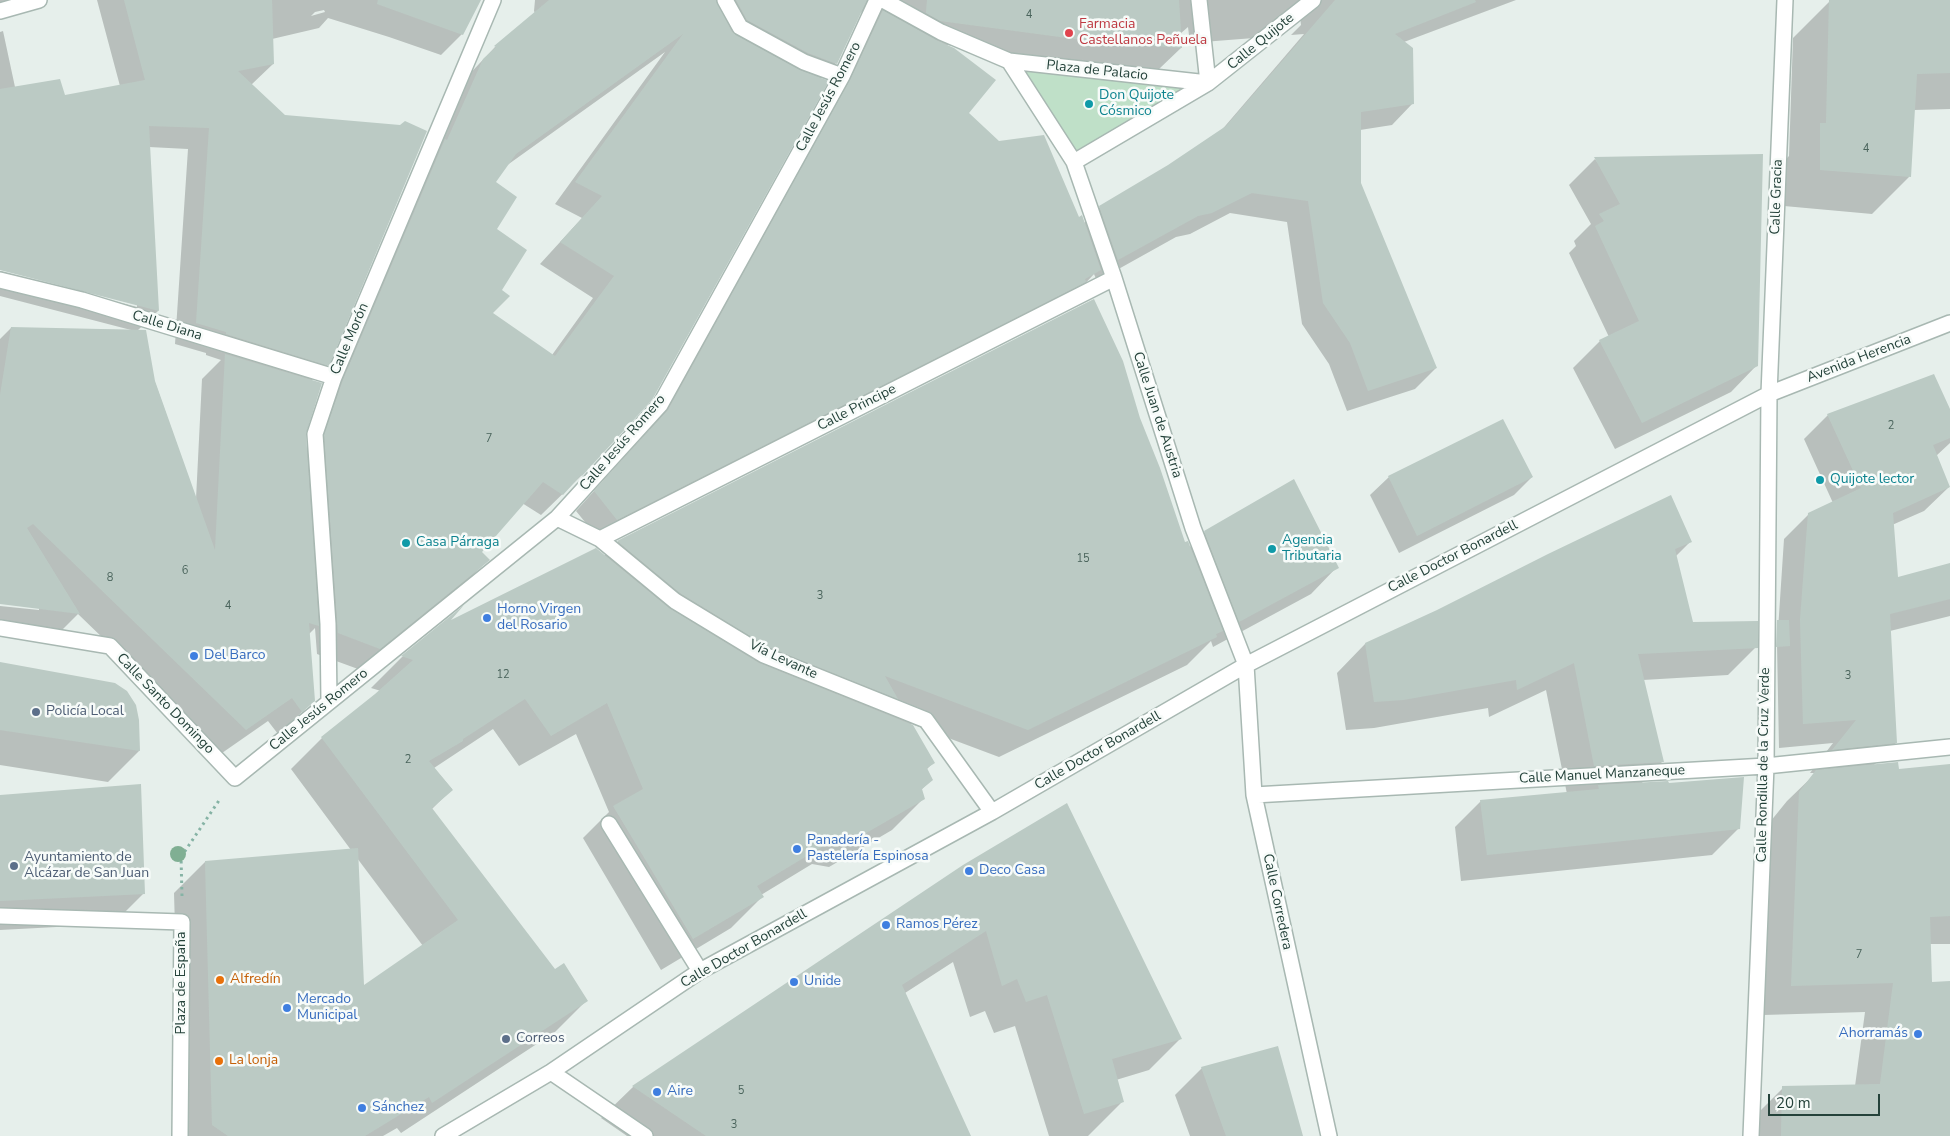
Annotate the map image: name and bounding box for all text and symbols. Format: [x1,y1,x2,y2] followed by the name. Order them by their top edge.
[1026,8,1032,22] house number: 4
[1224,10,1298,74] street label: Calle Quijote
[1079,17,1207,49] place label: Farmacia Castellanos Peñuela
[1063,27,1075,39] marker: Farmacia Castellanos Peñuela
[793,39,865,155] street label: Calle Jesús Romero
[1045,57,1149,85] street label: Plaza de Palacio
[1099,88,1174,120] place label: Don Quijote Cósmico
[1083,98,1095,110] marker: Don Quijote Cósmico
[1863,142,1869,156] house number: 4
[1767,159,1787,235] street label: Calle Gracia
[327,301,373,377] street label: Calle Morón
[130,307,204,345] street label: Calle Diana
[1804,331,1914,387] street label: Avenida Herencia
[1129,350,1185,480] street label: Calle Juan de Austria
[815,381,899,435] street label: Calle Principe
[577,391,669,495] street label: Calle Jesús Romero
[1888,419,1894,433] house number: 2
[486,432,492,446] house number: 7
[1830,472,1914,488] place label: Quijote lector
[1814,474,1826,486] marker: Quijote lector
[1385,517,1521,597] street label: Calle Doctor Bonardell
[1282,533,1342,566] place label: Agencia Tributaria
[416,535,499,551] place label: Casa Párraga
[400,537,412,549] marker: Casa Párraga
[1266,543,1278,555] marker: Agencia Tributaria
[1076,552,1090,566] house number: 15
[182,564,188,578] house number: 6
[107,571,113,585] house number: 8
[817,589,823,603] house number: 3
[225,599,231,613] house number: 4
[497,602,581,634] place label: Horno Virgen del Rosario
[481,612,493,624] marker: Horno Virgen del Rosario
[746,637,820,683] street label: Vía Levante
[204,648,266,664] place label: Del Barco
[113,650,217,758] street label: Calle Santo Domingo
[188,650,200,662] marker: Del Barco
[266,665,372,755] street label: Calle Jesús Romero
[1754,667,1774,863] street label: Calle Rondilla de la Cruz Verde
[496,668,510,682] house number: 12
[1845,669,1851,683] house number: 3
[46,704,124,720] place label: Policía Local
[30,706,42,718] marker: Policía Local
[1032,708,1164,794] street label: Calle Doctor Bonardell
[405,753,411,767] house number: 2
[1519,762,1685,788] street label: Calle Manuel Manzaneque
[807,833,929,866] place label: Panadería - Pastelería Espinosa
[791,843,803,855] marker: Panadería - Pastelería Espinosa
[24,850,149,882] place label: Ayuntamiento de Alcázar de San Juan
[1259,852,1295,952] street label: Calle Corredera
[8,860,20,872] marker: Ayuntamiento de Alcázar de San Juan
[979,863,1045,879] place label: Deco Casa
[963,865,975,877] marker: Deco Casa
[678,906,810,992] street label: Calle Doctor Bonardell
[896,917,978,933] place label: Ramos Pérez
[880,919,892,931] marker: Ramos Pérez
[174,932,190,1034] street label: Plaza de España
[1856,948,1862,962] house number: 7
[230,972,281,988] place label: Alfredín
[214,974,226,986] marker: Alfredín
[804,974,841,990] place label: Unide
[788,976,800,988] marker: Unide
[297,992,357,1024] place label: Mercado Municipal
[281,1002,293,1014] marker: Mercado Municipal
[1839,1026,1908,1042] place label: Ahorramás
[1912,1028,1924,1040] marker: Ahorramás
[516,1031,565,1047] place label: Correos
[500,1033,512,1045] marker: Correos
[229,1053,278,1069] place label: La lonja
[213,1055,225,1067] marker: La lonja
[667,1084,693,1100] place label: Aire
[738,1084,744,1098] house number: 5
[1770,1084,1882,1116] scale bar
[651,1086,663,1098] marker: Aire
[1776,1093,1811,1113] text: 20 m
[372,1100,424,1116] place label: Sánchez
[356,1102,368,1114] marker: Sánchez
[731,1118,737,1132] house number: 3

